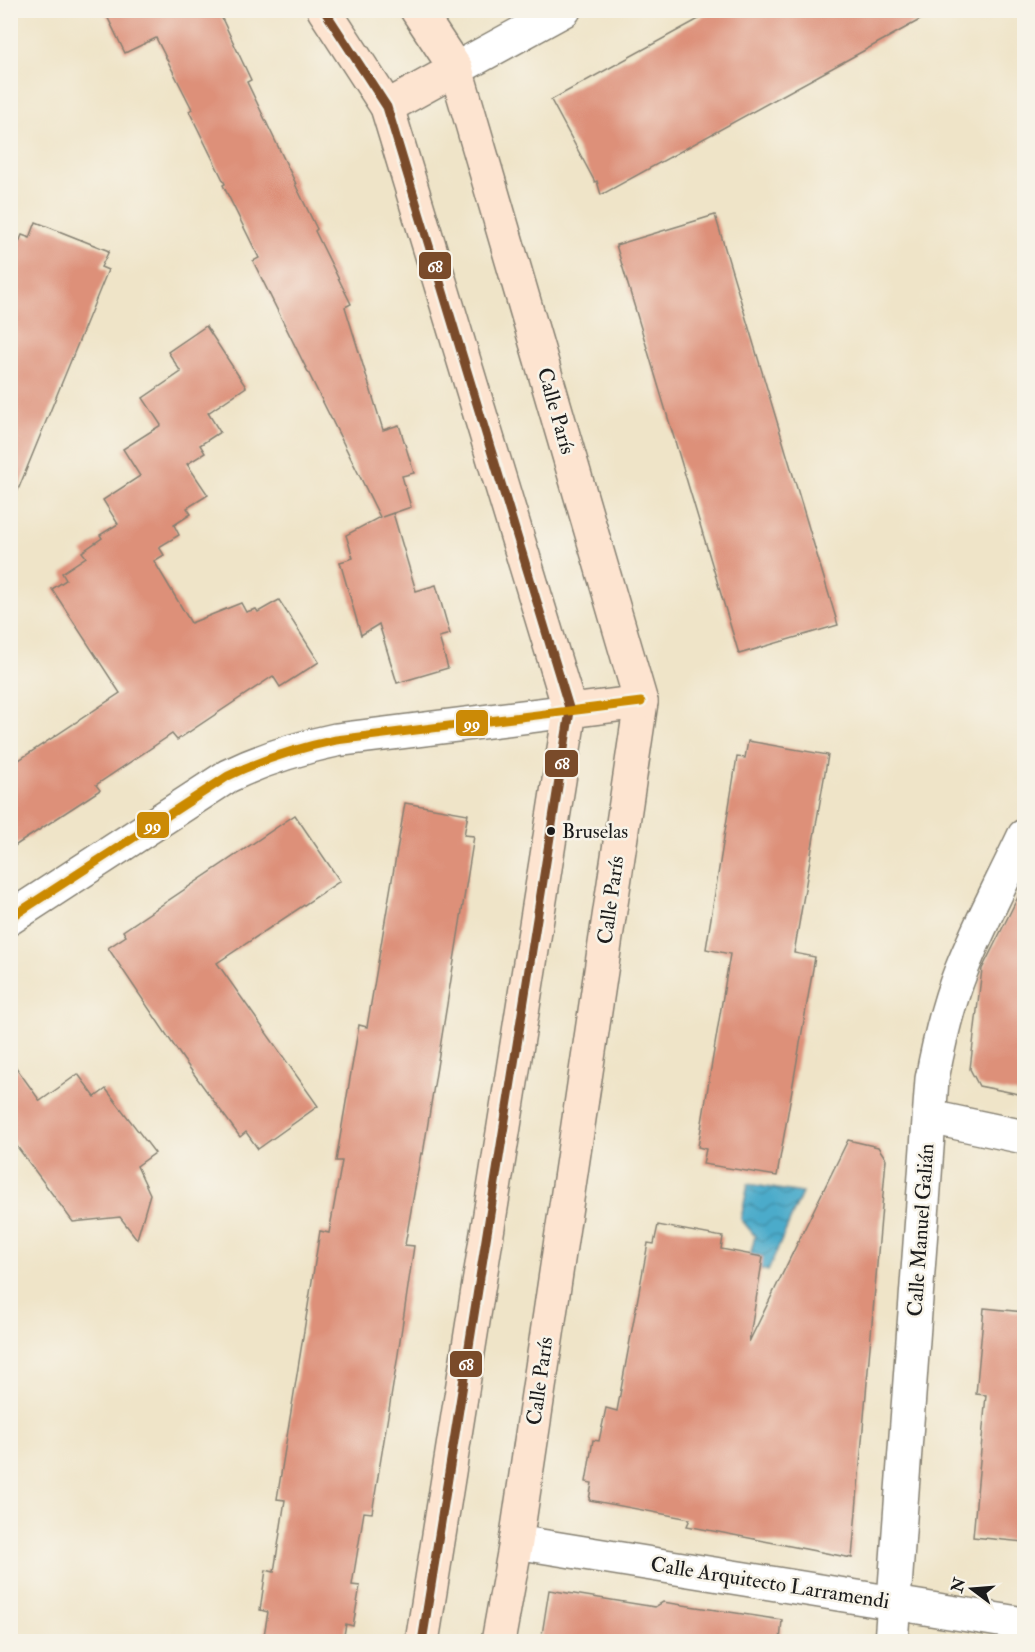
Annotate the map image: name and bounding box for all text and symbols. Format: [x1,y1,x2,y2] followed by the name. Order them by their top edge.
[418,251,452,280] line badge: 68
[427,257,443,277] text: 68
[531,365,581,457] street label: Calle París
[455,709,489,737] line badge: 99
[462,714,480,734] text: 99
[544,749,579,778] line badge: 68
[554,754,570,774] text: 68
[136,811,170,839] line badge: 99
[143,816,161,836] text: 99
[562,819,628,844] place label: Bruselas
[545,825,557,837] marker: Bruselas
[591,854,631,946] street label: Calle París
[901,1142,941,1317] street label: Calle Manuel Galián
[520,1335,560,1427] street label: Calle París
[449,1350,483,1378] line badge: 68
[458,1355,474,1375] text: 68
[649,1551,892,1615] street label: Calle Arquitecto Larramendi
[942,1559,1002,1619] north arrow
[947,1575,970,1596] text: N

